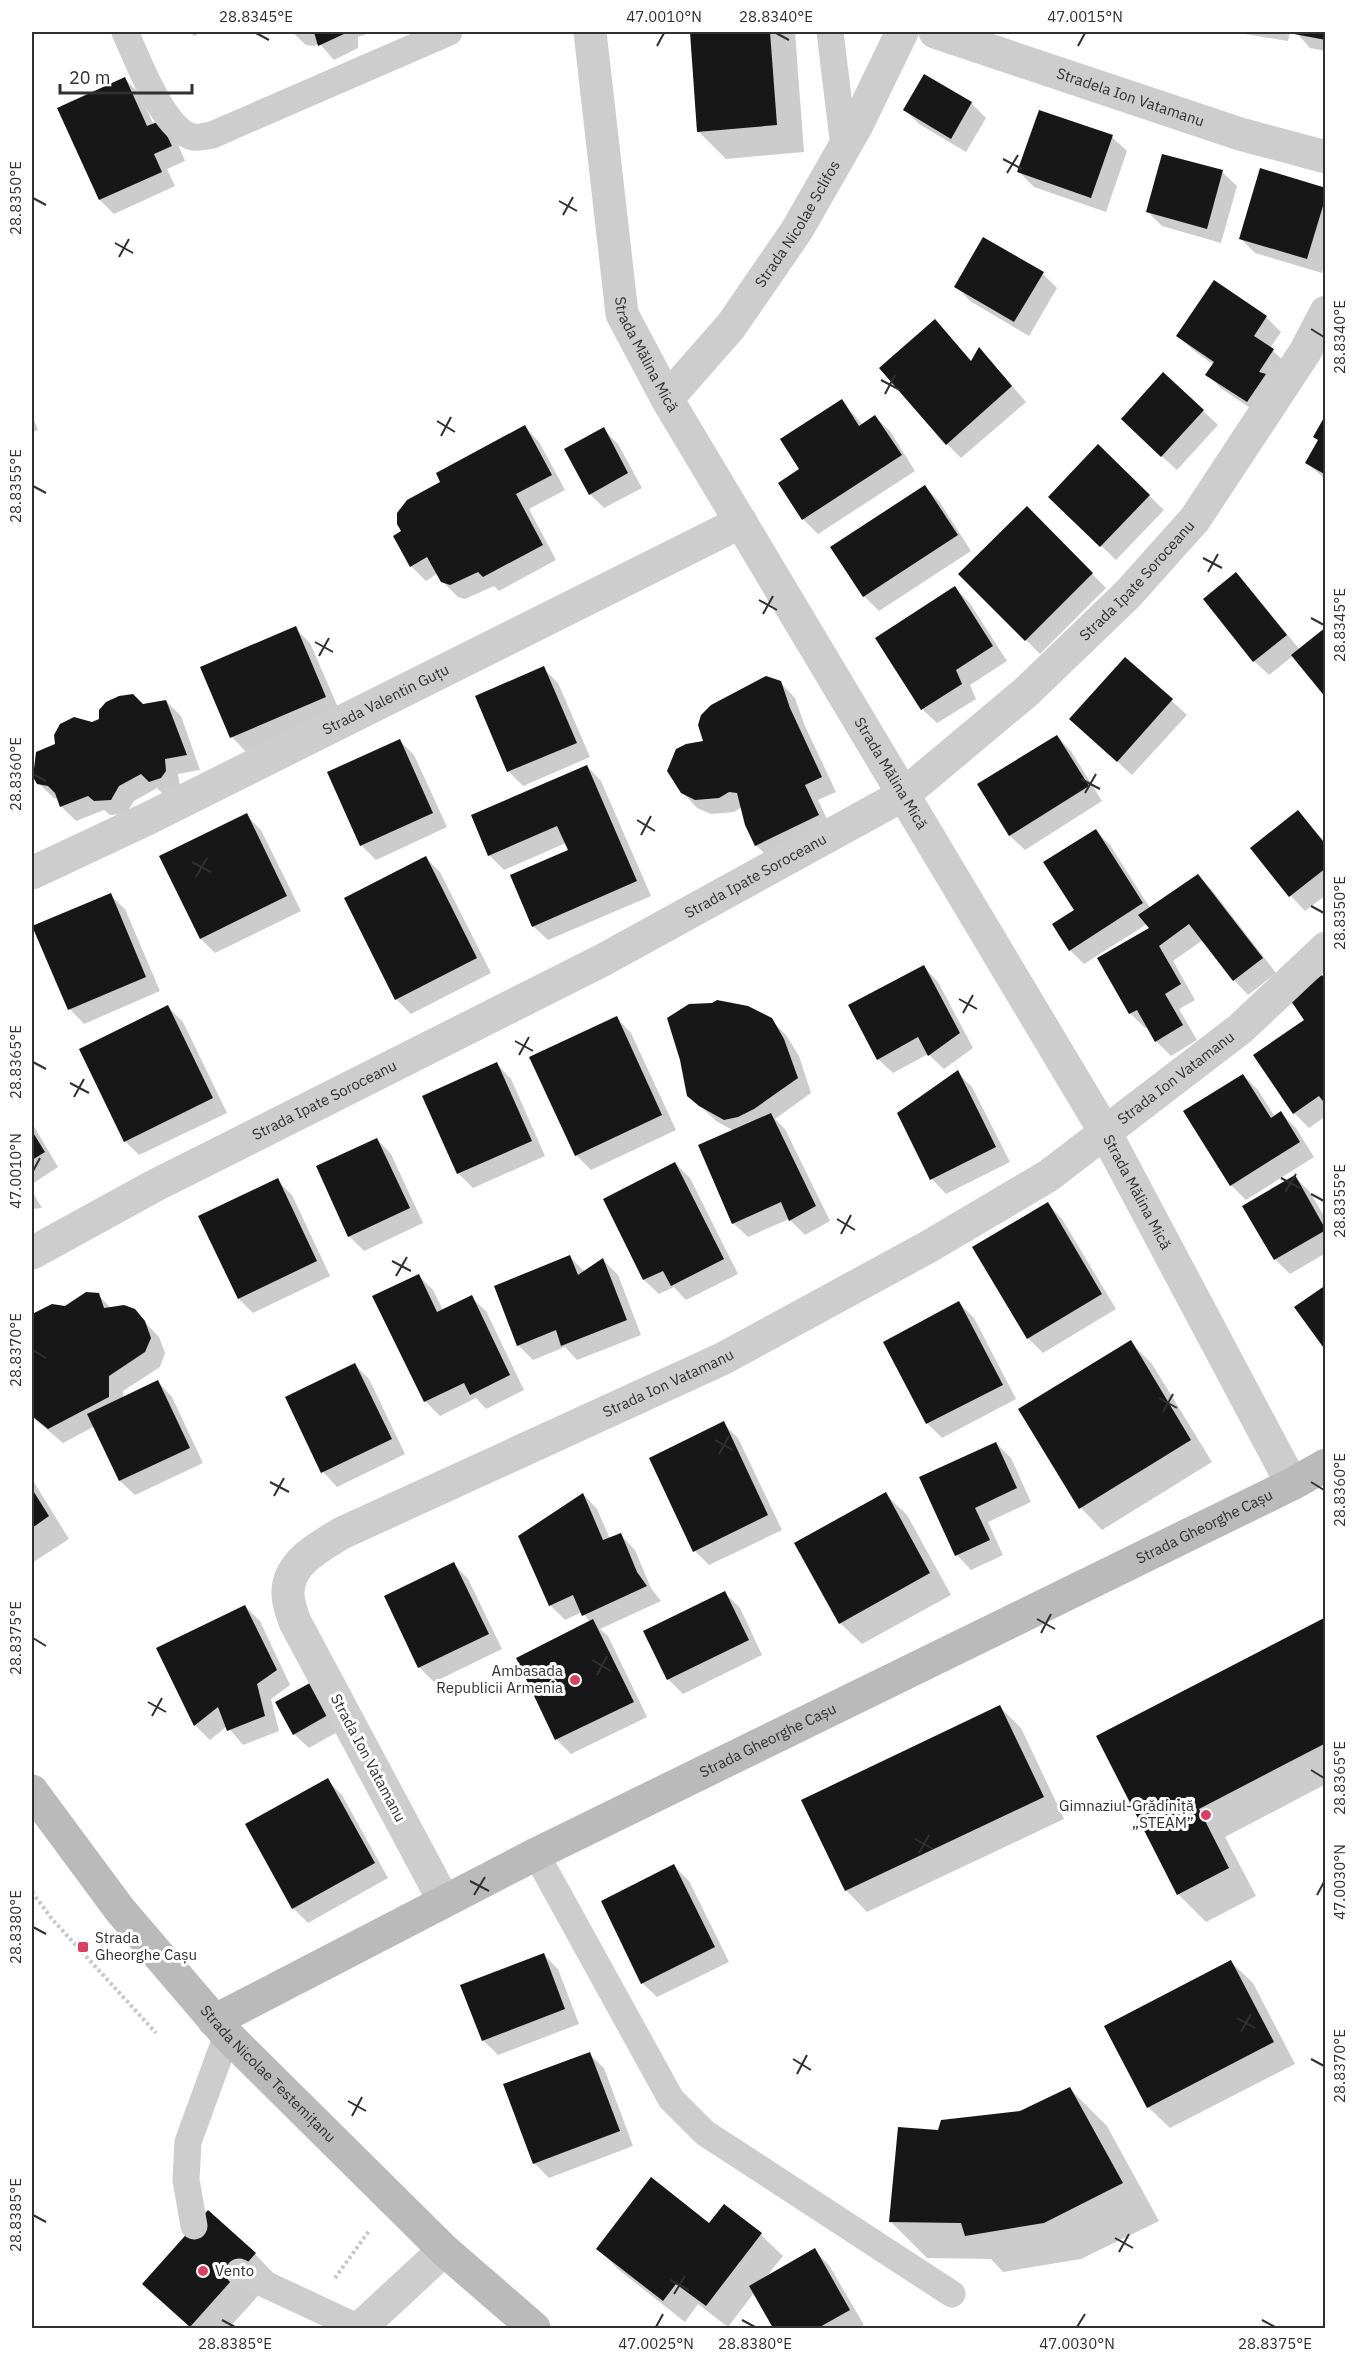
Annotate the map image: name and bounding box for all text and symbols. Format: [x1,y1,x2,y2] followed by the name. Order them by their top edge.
[219,7,293,26] text: 28.8345°E
[626,7,702,26] text: 47.0010°N
[739,7,813,26] text: 28.8340°E
[1047,7,1123,26] text: 47.0015°N
[60,57,192,95] scale bar
[1054,63,1207,130] street label: Stradela Ion Vatamanu
[69,66,111,89] text: 20 m
[750,157,844,291] street label: Strada Nicolae Sclifos
[6,161,25,235] text: 28.8350°E
[611,295,683,415] street label: Strada Mălina Mică
[1330,300,1349,374] text: 28.8340°E
[6,449,25,523] text: 28.8355°E
[1075,516,1198,645] street label: Strada Ipate Soroceanu
[1330,588,1349,662] text: 28.8345°E
[319,660,452,739] street label: Strada Valentin Guțu
[850,713,932,833] street label: Strada Mălina Mică
[6,737,25,811] text: 28.8360°E
[681,829,830,922] street label: Strada Ipate Soroceanu
[1330,876,1349,950] text: 28.8350°E
[6,1025,25,1099] text: 28.8365°E
[1113,1027,1238,1128] street label: Strada Ion Vatamanu
[249,1055,400,1144] street label: Strada Ipate Soroceanu
[1099,1131,1176,1253] street label: Strada Mălina Mică
[6,1133,25,1209] text: 47.0010°N
[1330,1164,1349,1238] text: 28.8355°E
[6,1313,25,1387] text: 28.8370°E
[599,1344,737,1421] street label: Strada Ion Vatamanu
[1330,1453,1349,1527] text: 28.8360°E
[1133,1485,1276,1568] street label: Strada Gheorghe Cașu
[6,1601,25,1675] text: 28.8375°E
[436,1661,563,1697] place label: Ambasada Republicii Armenia
[568,1673,582,1687] marker: Ambasada Republicii Armenia
[327,1691,410,1825] street label: Strada Ion Vatamanu
[696,1699,839,1782] street label: Strada Gheorghe Cașu
[1330,1741,1349,1815] text: 28.8365°E
[1059,1796,1194,1832] place label: Gimnaziul-Grădiniță „STEAM”
[1199,1808,1213,1822] marker: Gimnaziul-Grădiniță „STEAM”
[1330,1844,1349,1920] text: 47.0030°N
[6,1890,25,1964] text: 28.8380°E
[95,1928,197,1964] place label: Strada Gheorghe Cașu
[76,1940,90,1954] marker: Strada Gheorghe Cașu
[197,2001,340,2146] street label: Strada Nicolae Testemițanu
[1330,2029,1349,2103] text: 28.8370°E
[6,2178,25,2252] text: 28.8385°E
[215,2261,254,2280] place label: Vento
[196,2264,210,2278] marker: Vento
[198,2334,272,2353] text: 28.8385°E
[618,2334,694,2353] text: 47.0025°N
[718,2334,792,2353] text: 28.8380°E
[1039,2334,1115,2353] text: 47.0030°N
[1238,2334,1312,2353] text: 28.8375°E

